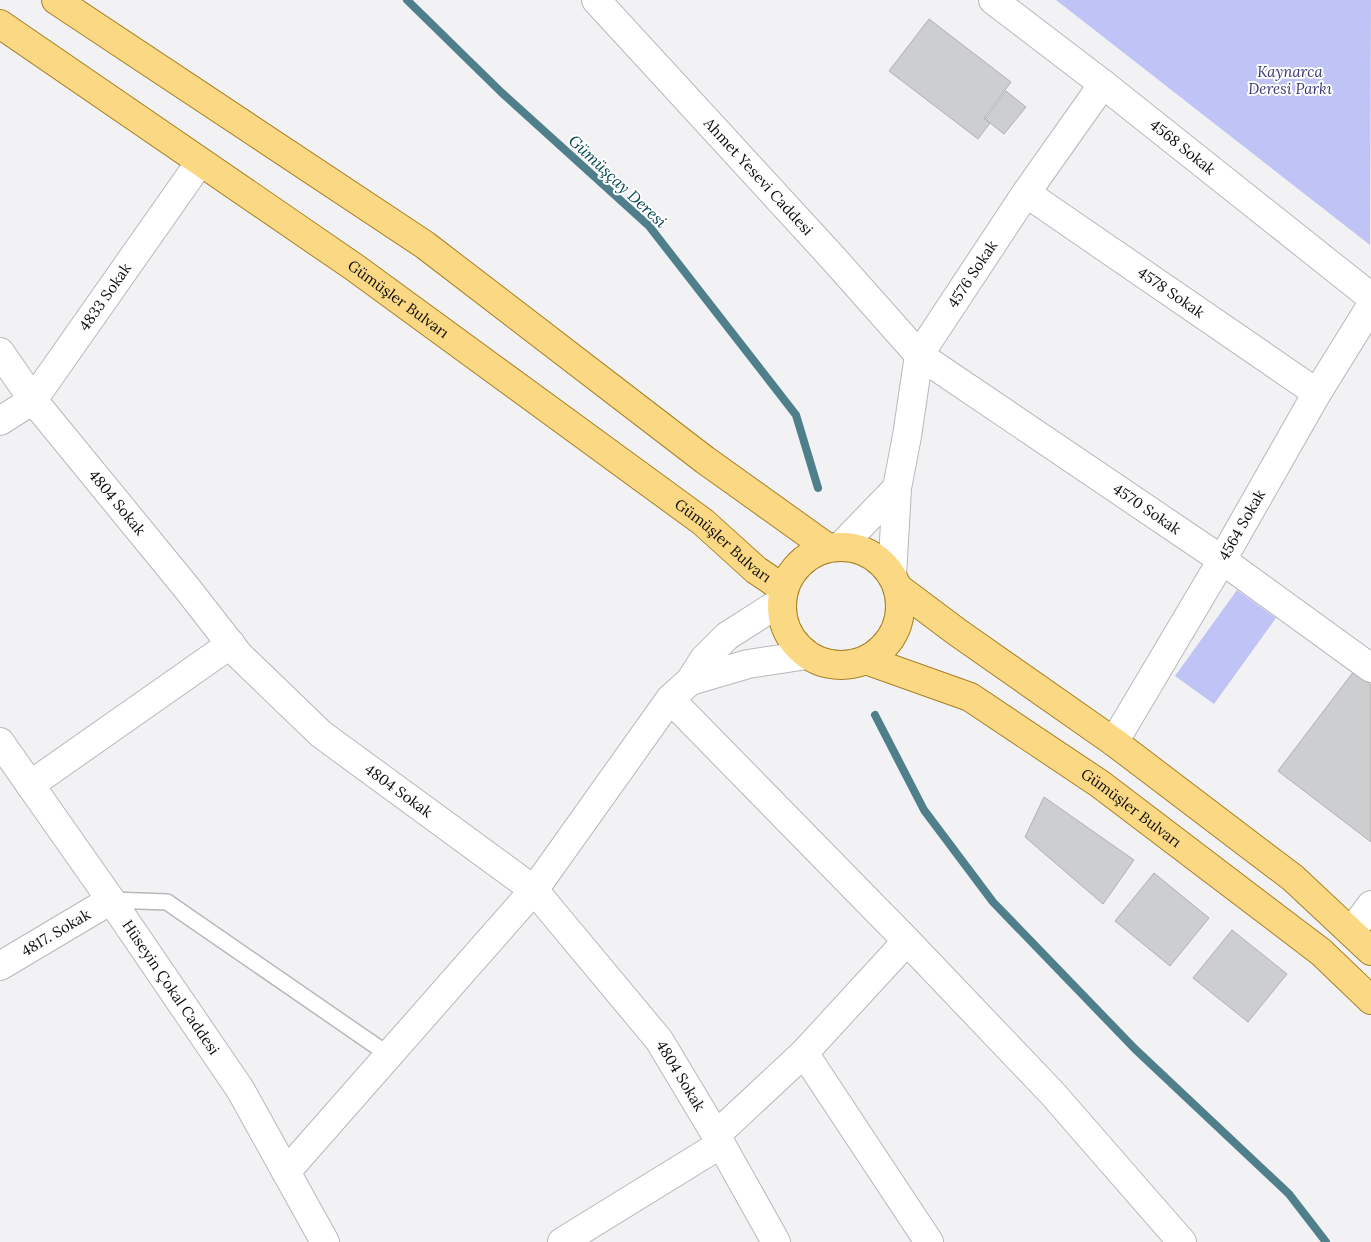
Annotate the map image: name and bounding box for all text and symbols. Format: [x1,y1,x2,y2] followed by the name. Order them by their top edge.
[1248,62,1332,98] park label: Kaynarca Deresi Parkı
[699,113,817,239] street label: Ahmet Yesevi Caddesi
[1146,115,1220,179] street label: 4568 Sokak
[565,130,671,232] water label: Gümüşçay Deresi
[943,236,1001,311] street label: 4576 Sokak
[344,256,453,342] street label: Gümüşler Bulvarı
[75,259,135,334] street label: 4833 Sokak
[1134,263,1208,322] street label: 4578 Sokak
[85,466,150,539] street label: 4804 Sokak
[1110,479,1185,538] street label: 4570 Sokak
[1214,486,1269,563] street label: 4564 Sokak
[671,495,775,587] street label: Gümüşler Bulvarı
[361,759,436,821] street label: 4804 Sokak
[1077,764,1185,851] street label: Gümüşler Bulvarı
[18,904,94,960] street label: 4817. Sokak
[118,916,224,1058] street label: Hüseyin Çokal Caddesi
[652,1037,709,1114] street label: 4804 Sokak

